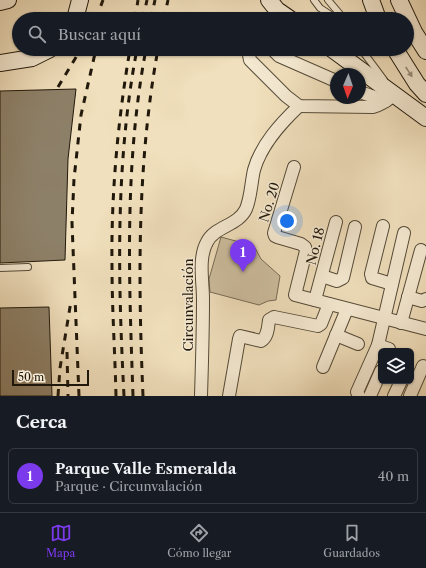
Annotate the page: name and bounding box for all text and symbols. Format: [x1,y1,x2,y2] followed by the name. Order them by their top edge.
[12,12,414,56] search box
[26,23,48,45] icon: search
[58,25,141,44] text: Buscar aquí
[406,66,413,78] one-way arrow
[330,68,366,104] north arrow
[255,180,283,224] street label: No. 20
[277,211,297,231] your location
[303,225,327,267] street label: No. 18
[230,239,256,272] pin: 1
[180,258,196,352] street label: Circunvalación
[378,348,414,384] map controls
[378,348,414,384] button: layers
[12,368,89,387] scale bar
[18,370,44,384] text: 50 m
[16,412,67,432] text: Cerca
[55,459,237,478] text: Parque Valle Esmeralda
[27,468,33,484] text: 1
[378,468,409,484] text: 40 m
[55,478,202,494] text: Parque · Circunvalación
[46,522,75,560] tab: Mapa
[167,522,231,560] tab: Cómo llegar
[323,522,380,560] tab: Guardados

